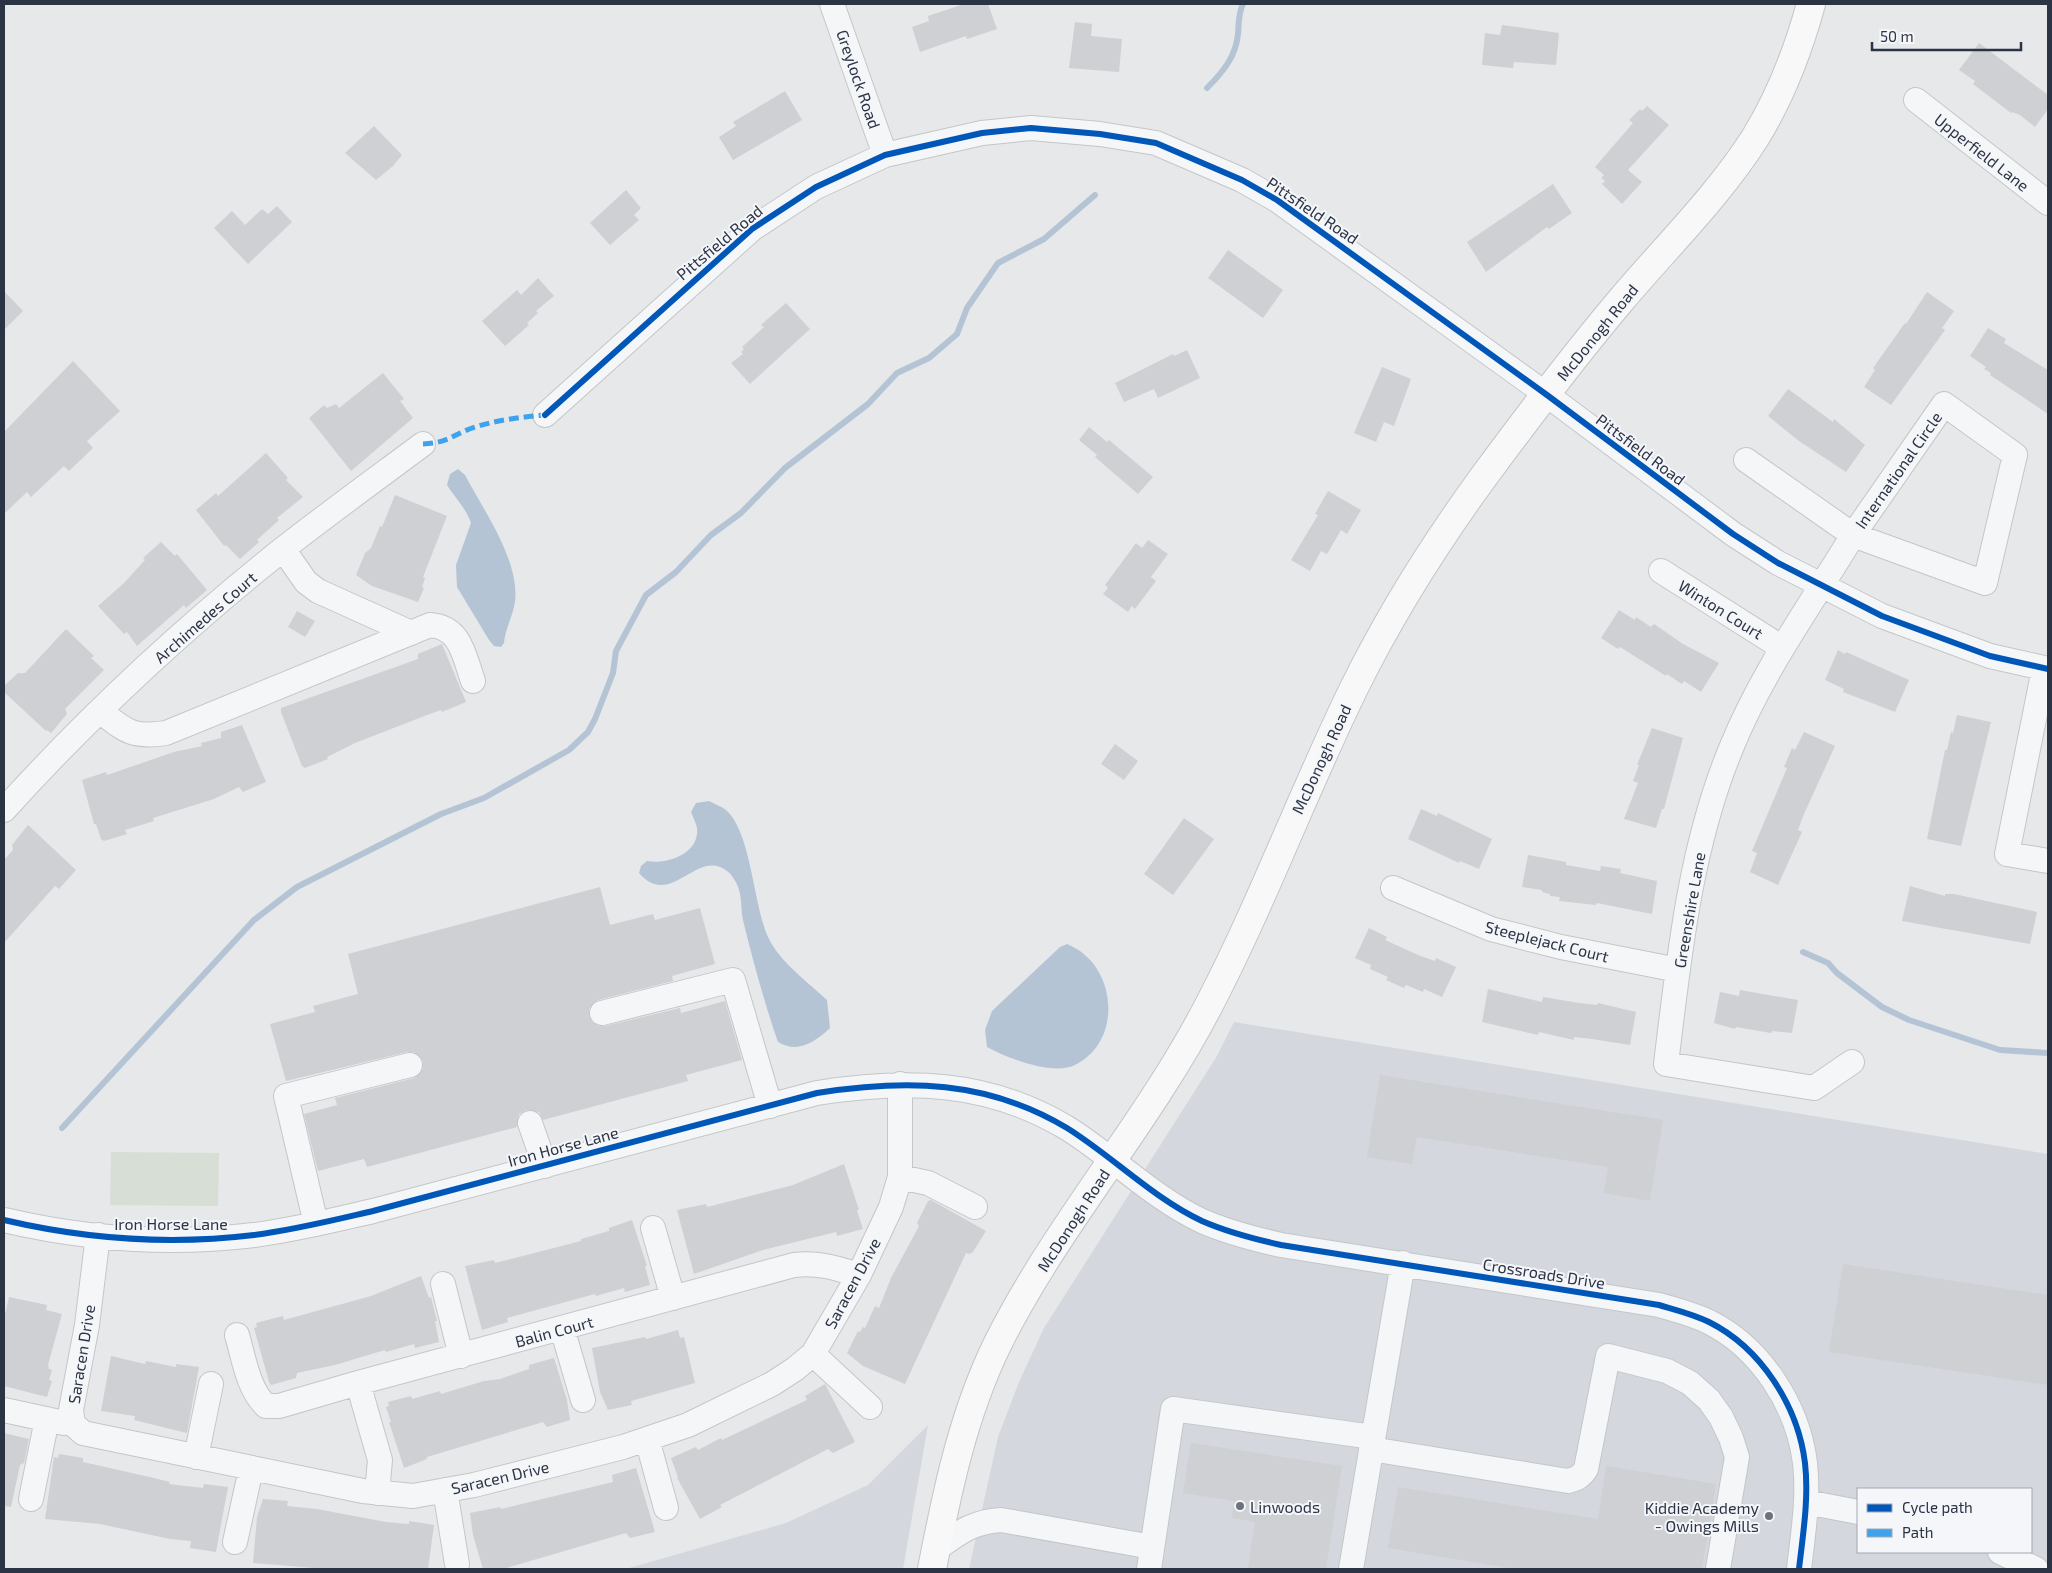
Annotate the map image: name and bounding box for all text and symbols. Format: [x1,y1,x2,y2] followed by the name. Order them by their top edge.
[1872,20,2021,52] scale bar
[833,27,885,131] street label: Greylock Road
[1880,27,1914,45] text: 50 m
[1931,109,2033,195] street label: Upperfield Lane
[1264,172,1362,248] street label: Pittsfield Road
[672,201,766,283] street label: Pittsfield Road
[1552,280,1642,384] street label: McDonogh Road
[1851,408,1945,532] street label: International Circle
[1593,409,1689,489] street label: Pittsfield Road
[150,567,260,667] street label: Archimedes Court
[1675,575,1767,643] street label: Winton Court
[1287,701,1355,817] street label: McDonogh Road
[1669,851,1709,969] street label: Greenshire Lane
[1483,916,1611,967] street label: Steeplejack Court
[506,1122,620,1170] street label: Iron Horse Lane
[1033,1165,1113,1275] street label: McDonogh Road
[114,1214,228,1233] street label: Iron Horse Lane
[820,1234,884,1332] street label: Saracen Drive
[1481,1254,1607,1292] street label: Crossroads Drive
[64,1303,98,1405] street label: Saracen Drive
[513,1311,595,1351] street label: Balin Court
[449,1456,551,1498] street label: Saracen Drive
[1857,1488,2032,1553] legend
[1250,1497,1320,1516] place label: Linwoods
[1645,1498,1760,1535] place label: Kiddie Academy - Owings Mills
[1902,1498,1973,1516] text: Cycle path
[1234,1500,1246,1512] marker: Linwoods
[1763,1510,1775,1522] marker: Kiddie Academy - Owings Mills
[1902,1523,1933,1541] text: Path

